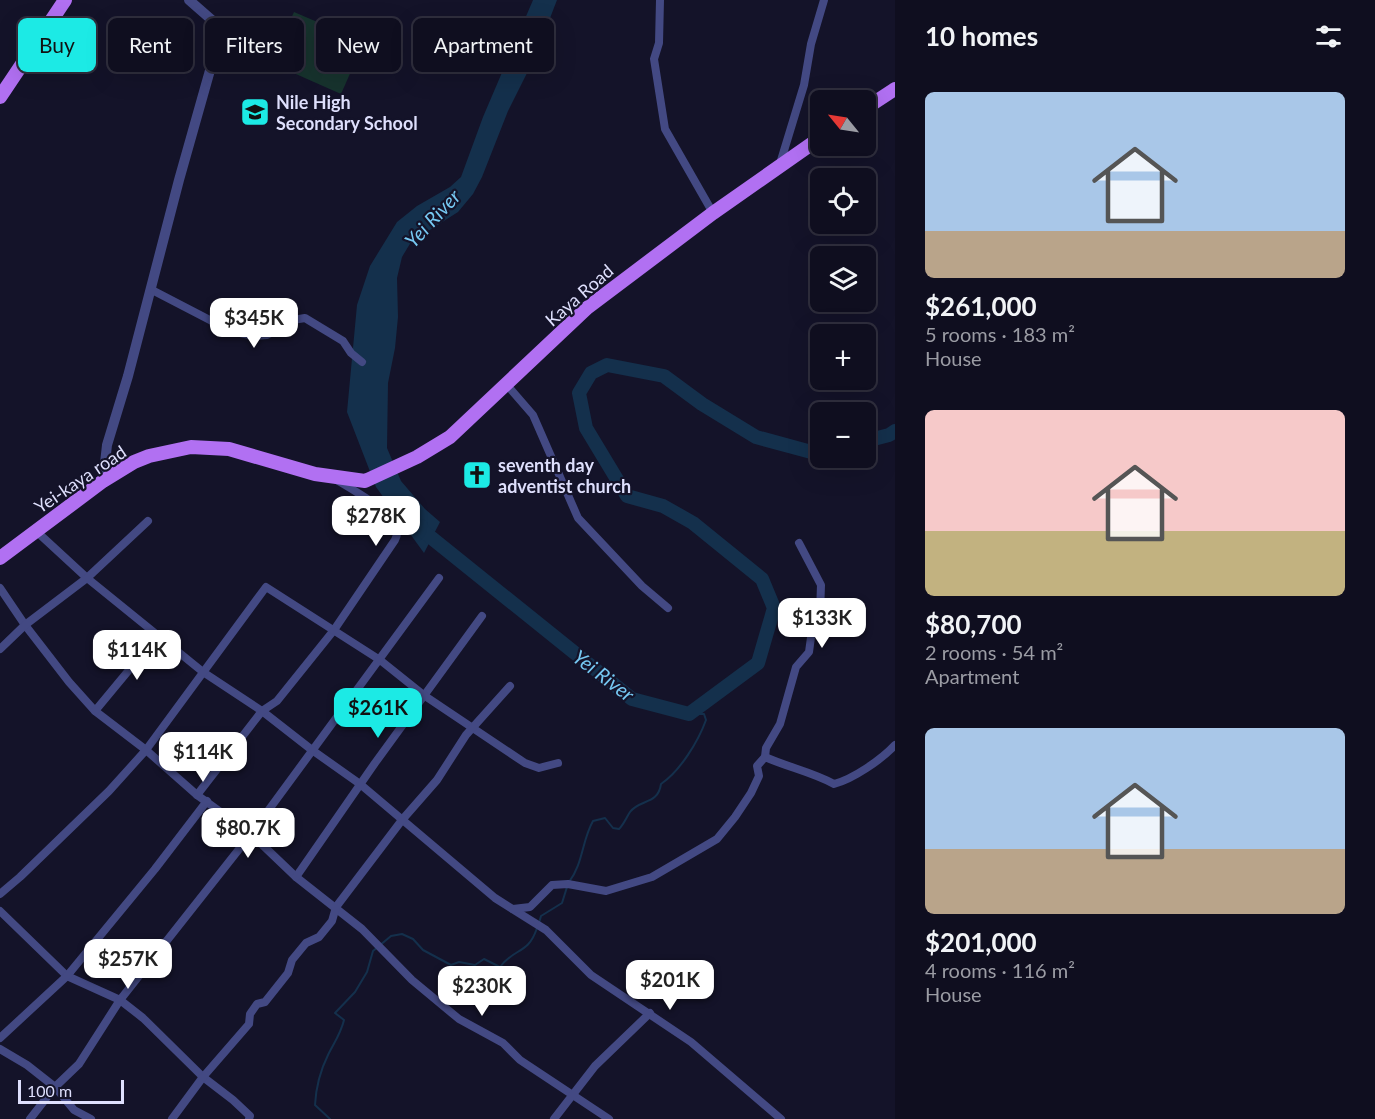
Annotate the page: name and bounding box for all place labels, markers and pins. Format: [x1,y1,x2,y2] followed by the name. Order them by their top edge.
[276,91,418,134] place label: Nile High Secondary School
[239,96,271,128] school or university icon: Nile High Secondary School
[212,298,296,349] pin: $345K
[498,454,631,497] place label: seventh day adventist church
[461,459,493,491] church icon: seventh day adventist church
[334,496,418,547] pin: $278K
[780,598,864,649] pin: $133K
[95,630,179,681] pin: $114K
[336,688,420,739] pin: $261K
[161,732,245,783] pin: $114K
[199,808,297,859] pin: $80.7K
[86,939,170,990] pin: $257K
[628,960,712,1011] pin: $201K
[440,966,524,1017] pin: $230K

